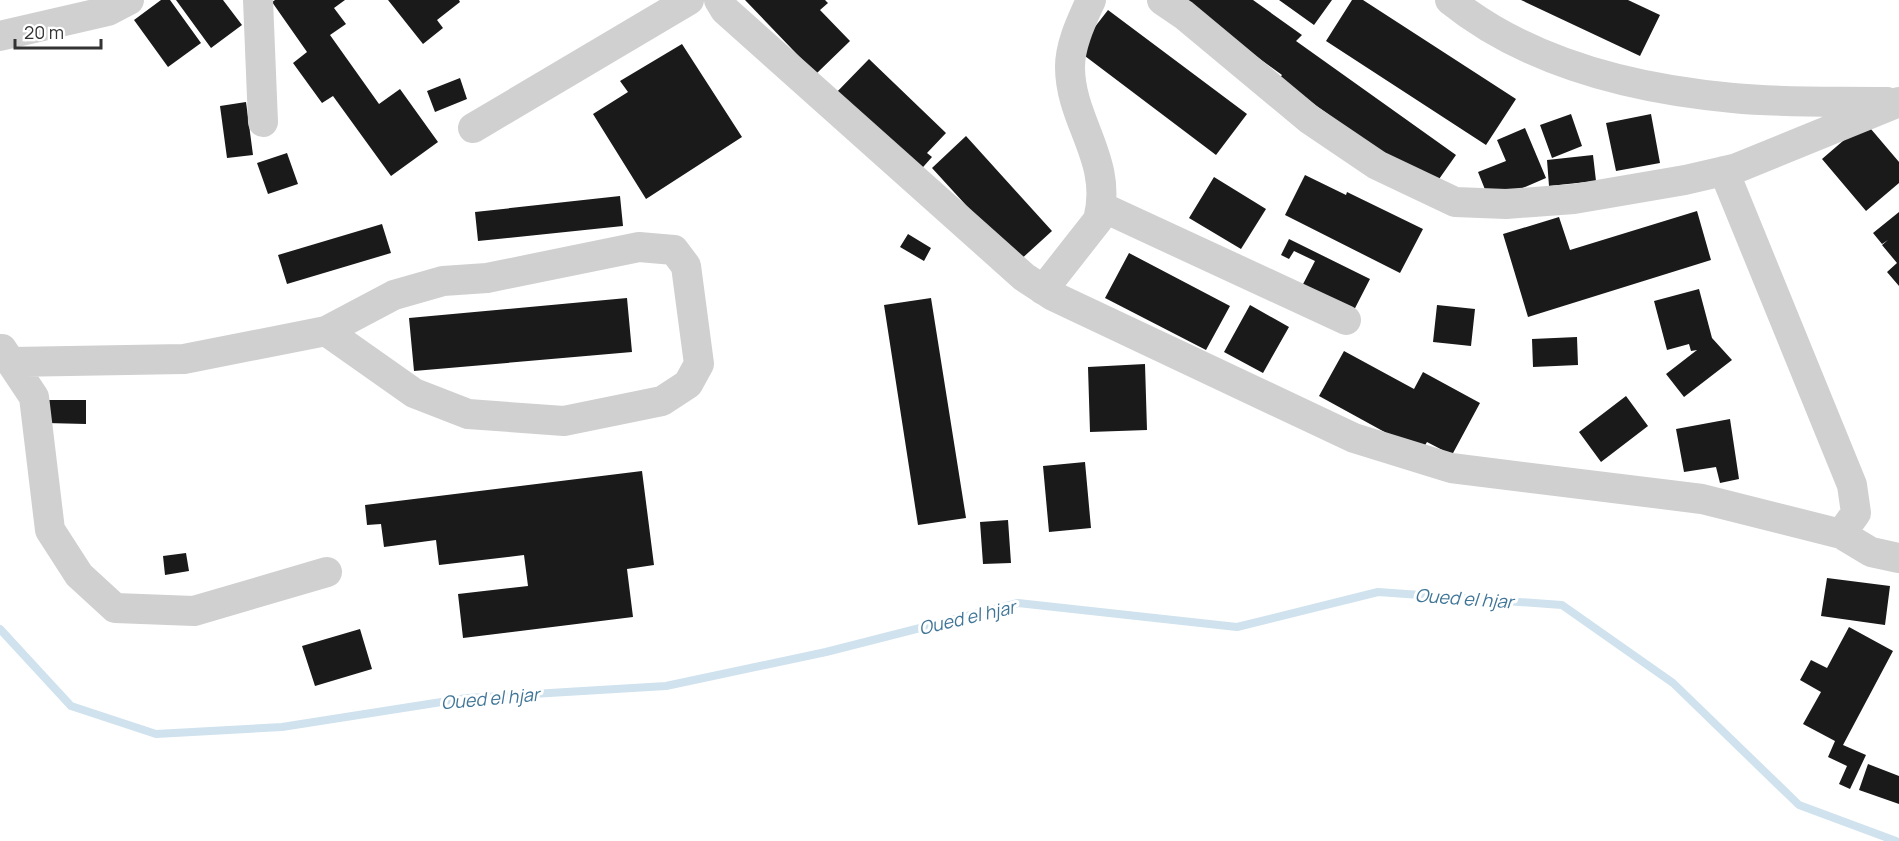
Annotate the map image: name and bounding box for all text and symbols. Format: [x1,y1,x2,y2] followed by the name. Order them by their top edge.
[15,12,100,50] scale bar
[24,20,64,44] text: 20 m
[1414,583,1516,614] water label: Oued el hjar
[916,594,1020,640] water label: Oued el hjar
[440,682,543,714] water label: Oued el hjar

